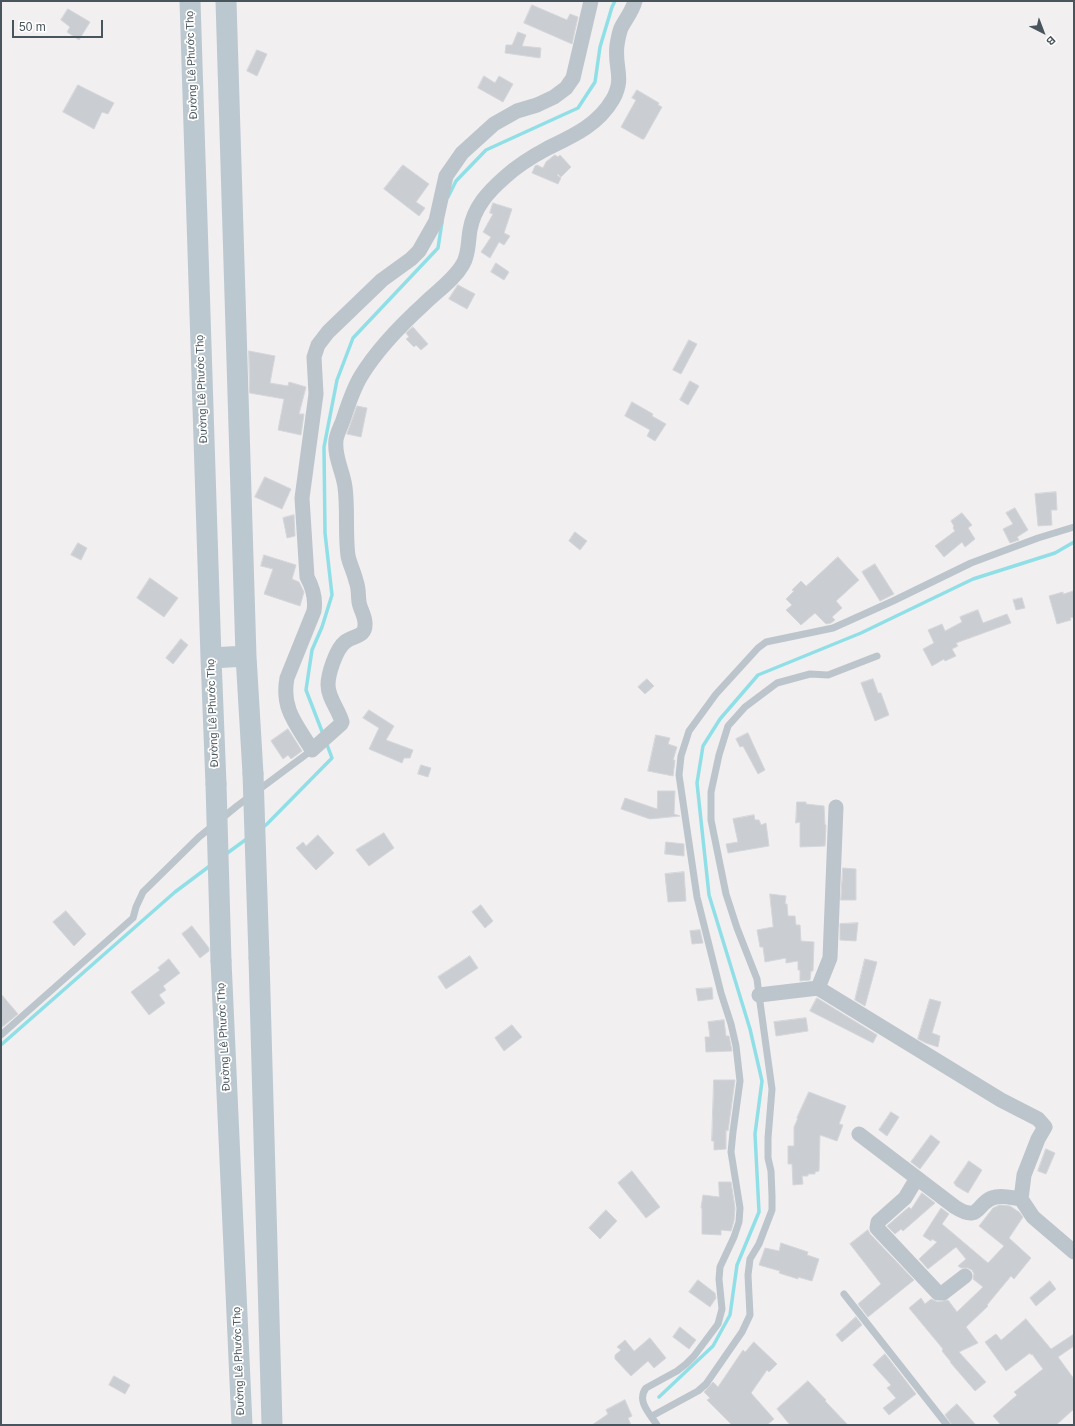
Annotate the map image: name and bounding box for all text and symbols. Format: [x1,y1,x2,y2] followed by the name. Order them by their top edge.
[184,10,200,120] street label: Đường Lê Phước Thọ
[14,12,105,38] scale bar
[1023,12,1063,52] north arrow
[19,20,46,34] text: 50 m
[1044,34,1058,48] text: B
[194,334,210,444] street label: Đường Lê Phước Thọ
[205,658,221,768] street label: Đường Lê Phước Thọ
[215,982,233,1092] street label: Đường Lê Phước Thọ
[231,1306,247,1416] street label: Đường Lê Phước Thọ

